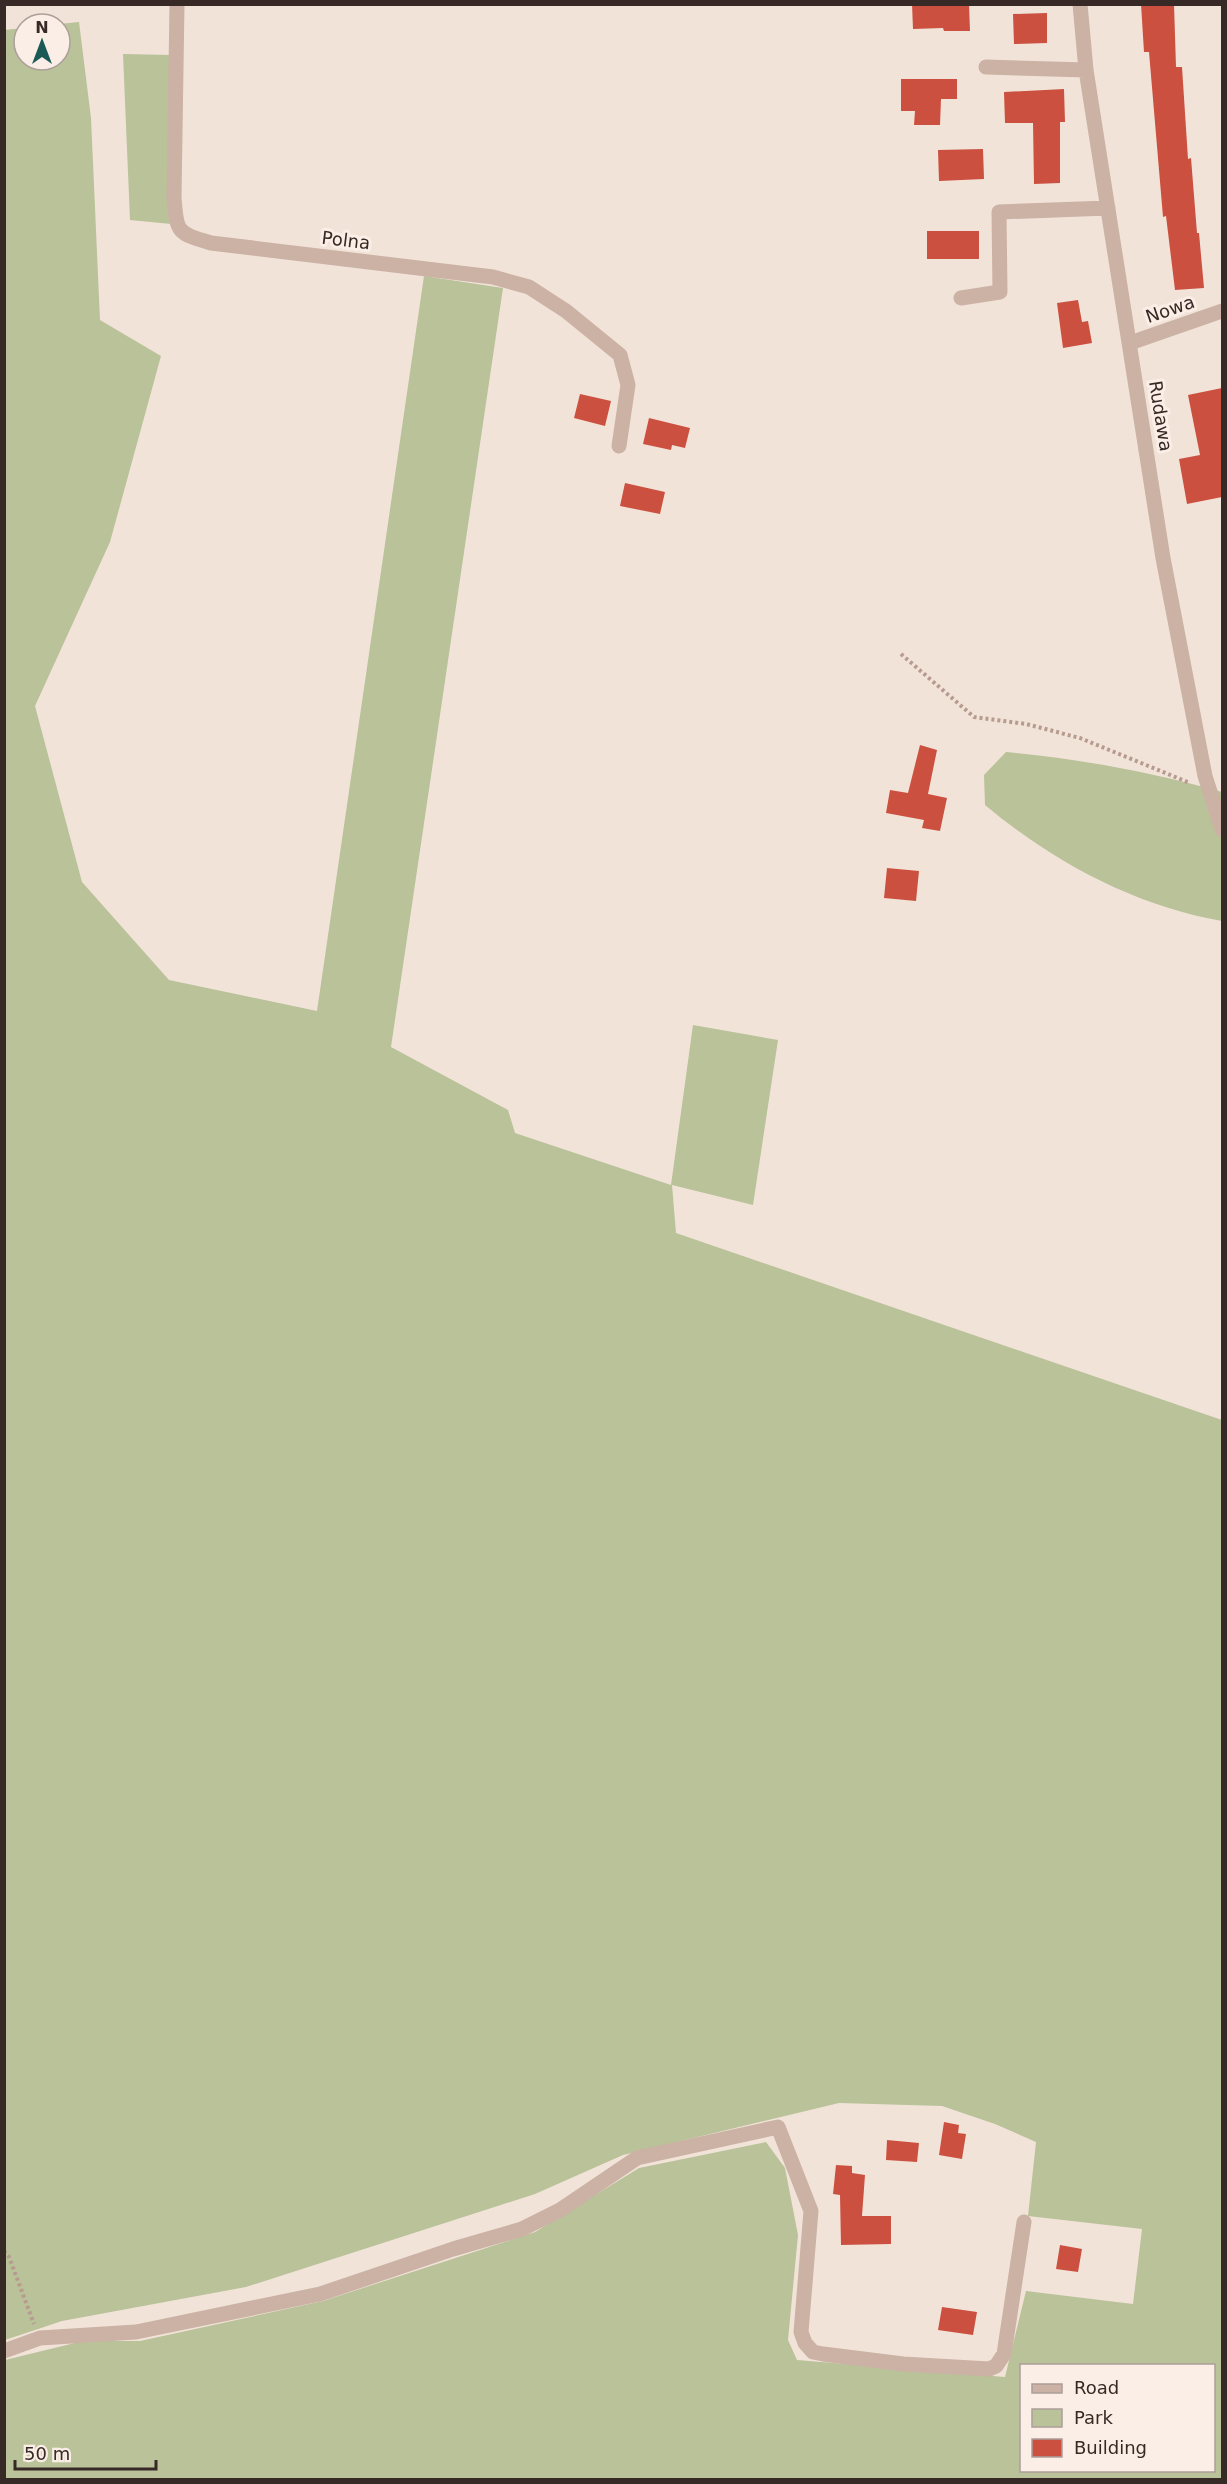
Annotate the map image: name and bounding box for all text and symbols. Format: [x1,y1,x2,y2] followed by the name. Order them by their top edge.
[12,12,72,72] north arrow
[35,18,49,37] text: N
[321,227,371,253] street label: Polna
[1143,291,1197,327] street label: Nowa
[1145,379,1177,453] street label: Rudawa
[1020,2364,1215,2472] legend
[1074,2377,1119,2398] text: Road
[1074,2407,1113,2428] text: Park
[15,2433,156,2471] scale bar
[1074,2437,1147,2458] text: Building
[24,2443,70,2464] text: 50 m

